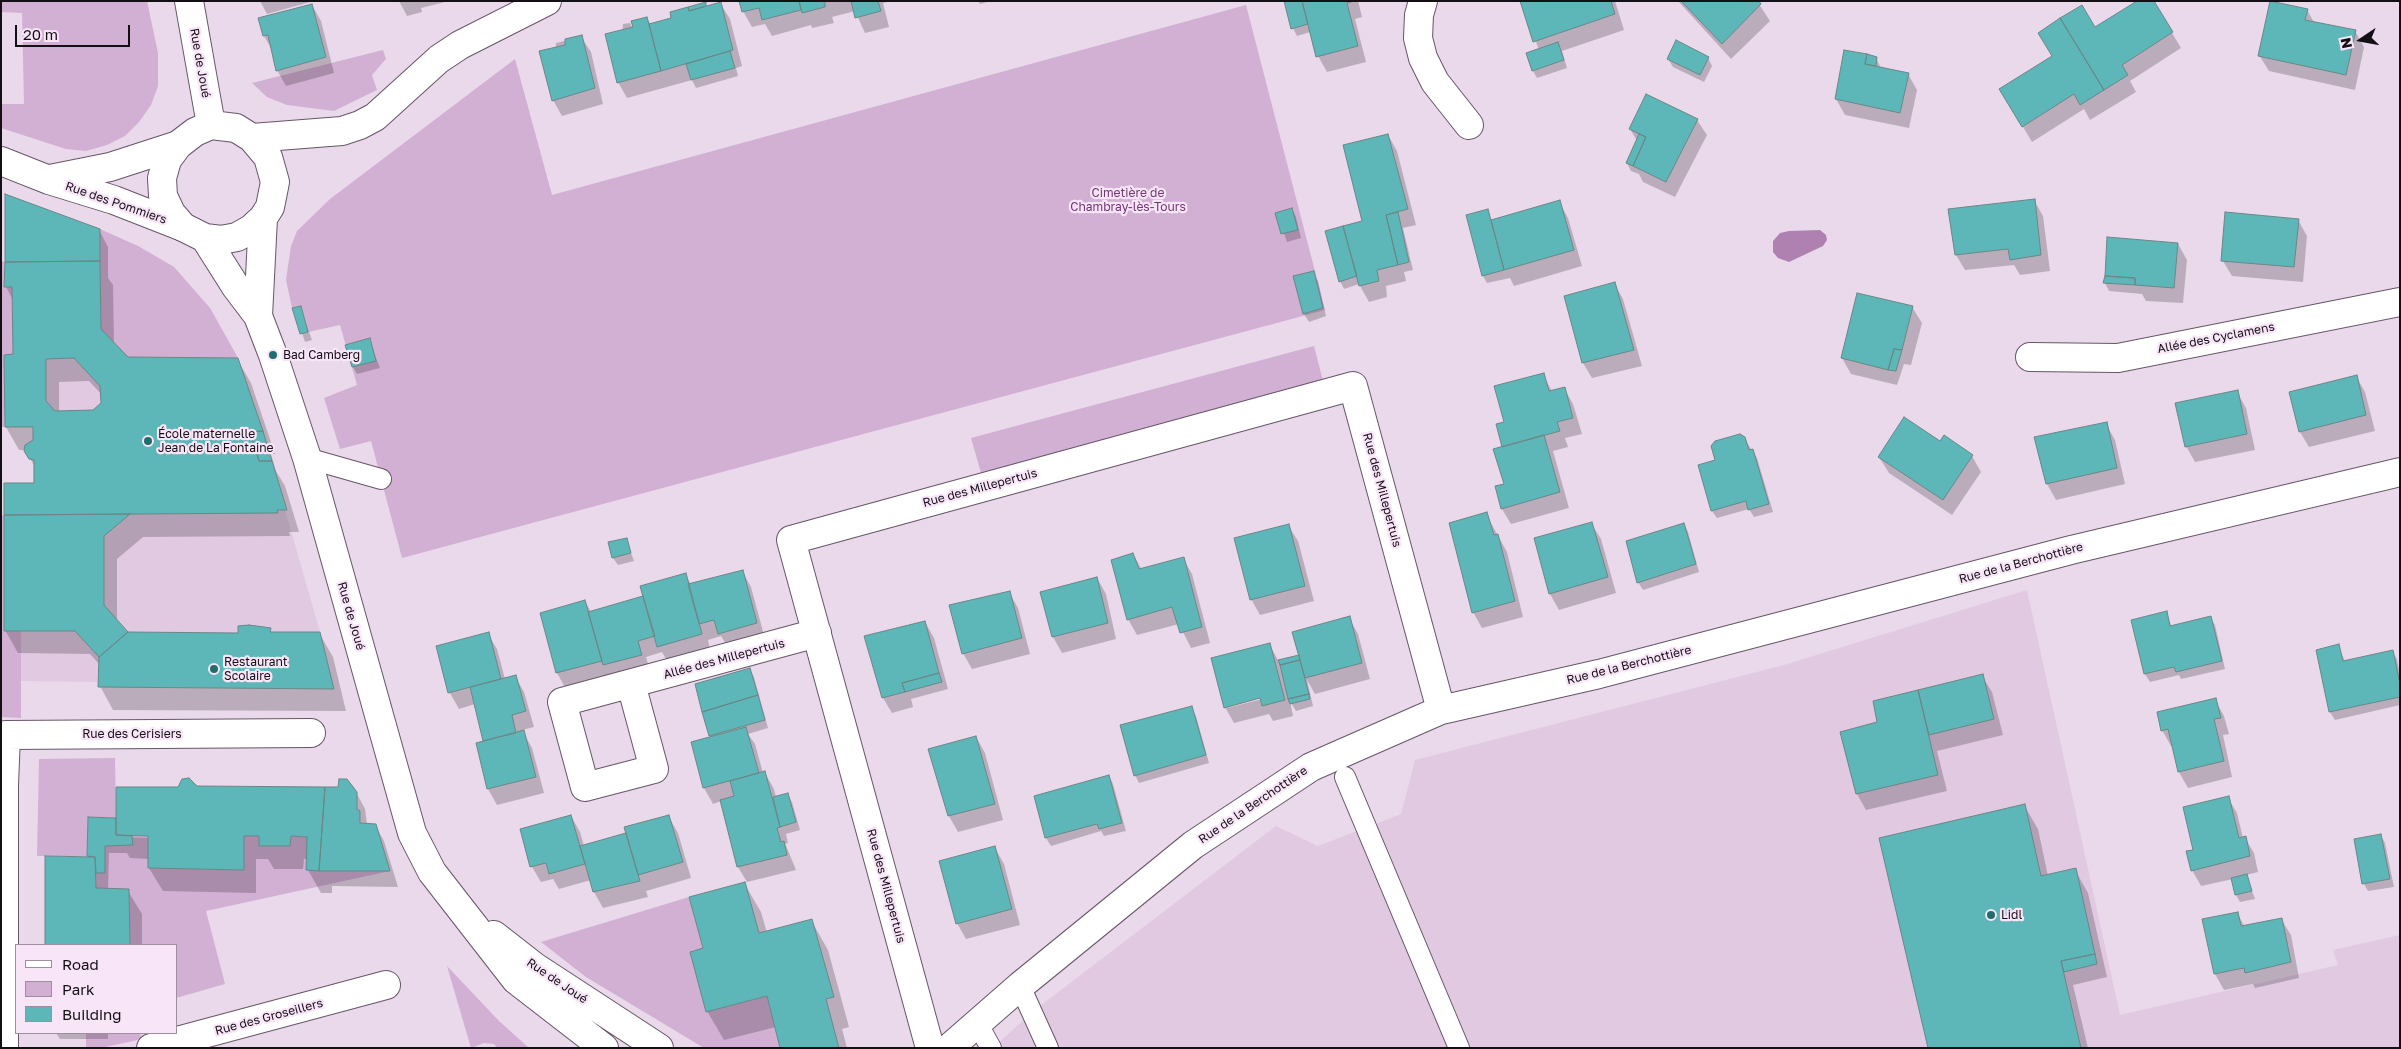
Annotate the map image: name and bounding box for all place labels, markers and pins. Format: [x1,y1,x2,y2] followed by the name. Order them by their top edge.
[283,348,360,362] place label: Bad Camberg
[267,349,279,361] marker: Bad Camberg
[158,427,273,455] place label: École maternelle Jean de La Fontaine
[142,435,154,447] marker: École maternelle Jean de La Fontaine
[224,655,288,683] place label: Restaurant Scolaire
[208,663,220,675] marker: Restaurant Scolaire
[2001,908,2022,922] place label: Lidl
[1985,909,1997,921] marker: Lidl

